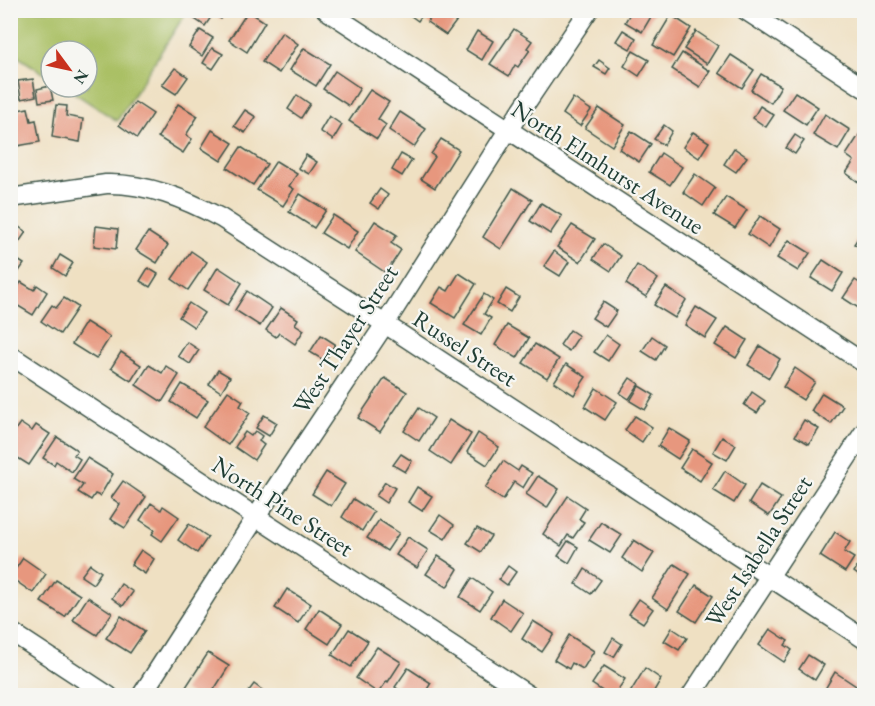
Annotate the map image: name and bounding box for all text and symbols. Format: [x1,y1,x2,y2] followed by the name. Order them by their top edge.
[39,39,99,99] north arrow
[69,66,93,88] text: N
[506,93,710,241] street label: North Elmhurst Avenue
[285,258,405,419] street label: West Thayer Street
[407,303,523,393] street label: Russel Street
[207,449,360,563] street label: North Pine Street
[697,469,819,633] street label: West Isabella Street

